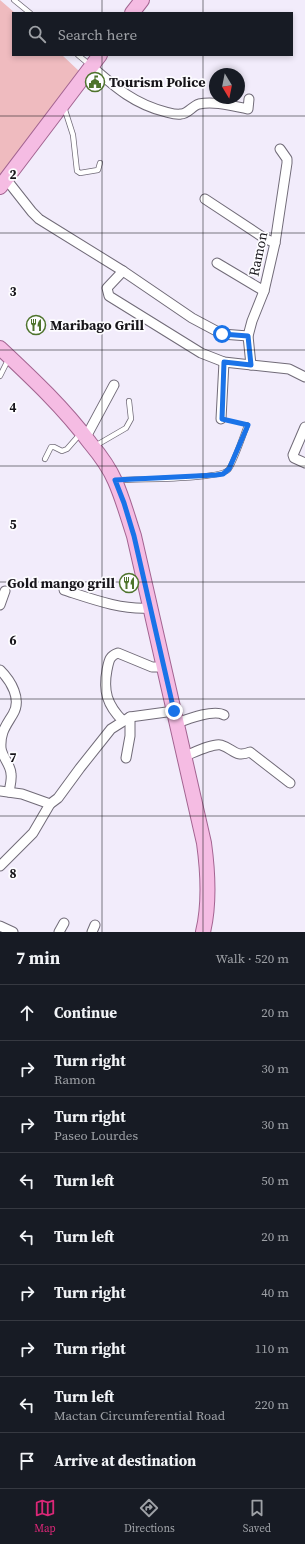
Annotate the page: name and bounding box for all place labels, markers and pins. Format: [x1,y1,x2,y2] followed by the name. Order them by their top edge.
[84,71,106,93] public building icon: Tourism Police
[109,72,206,92] place label: Tourism Police
[25,314,47,336] restaurant icon: Maribago Grill
[50,315,145,335] place label: Maribago Grill
[118,572,140,594] restaurant icon: Gold mango grill
[7,573,115,593] place label: Gold mango grill

